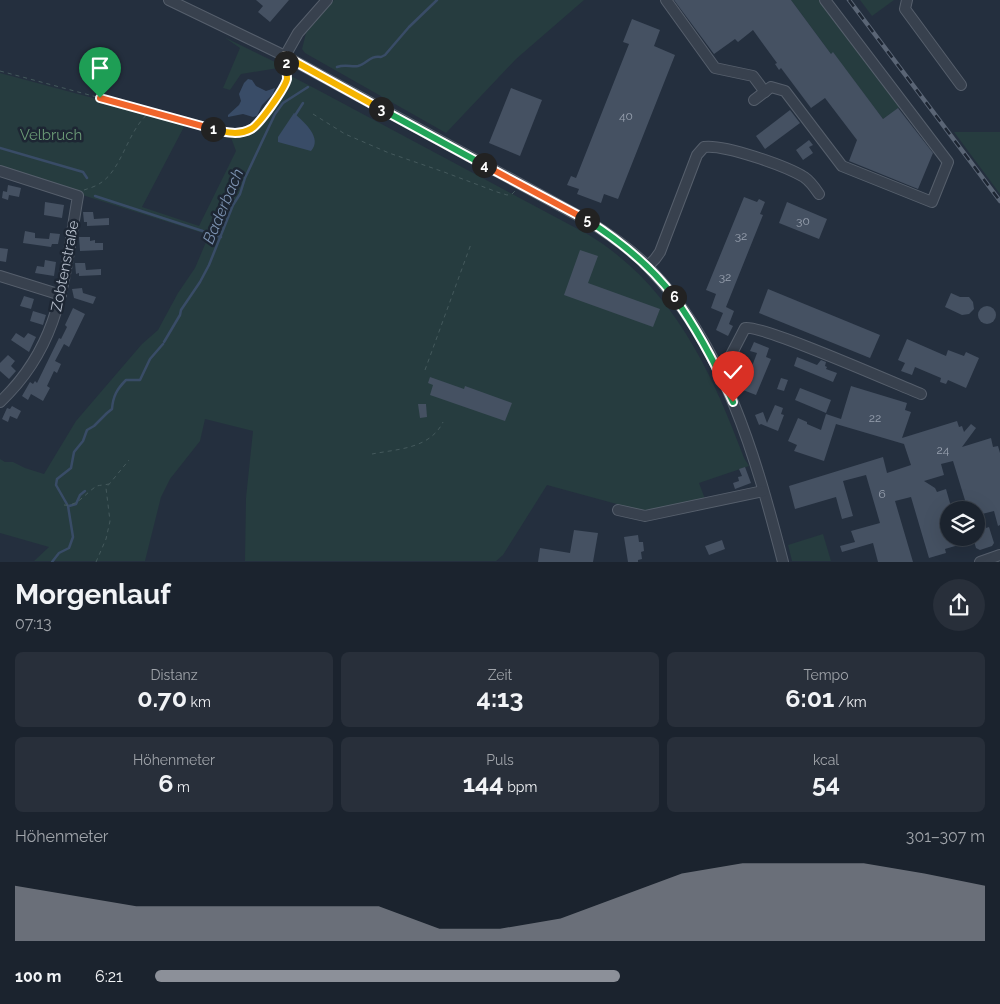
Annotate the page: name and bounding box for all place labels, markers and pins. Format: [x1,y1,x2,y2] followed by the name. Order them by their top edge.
[79,47,121,98] pin
[274,50,298,76] pin: 2
[368,96,394,122] pin: 3
[200,116,226,142] pin: 1
[472,152,496,178] pin: 4
[574,208,600,232] pin: 5
[662,284,686,310] pin: 6
[712,351,754,402] pin

